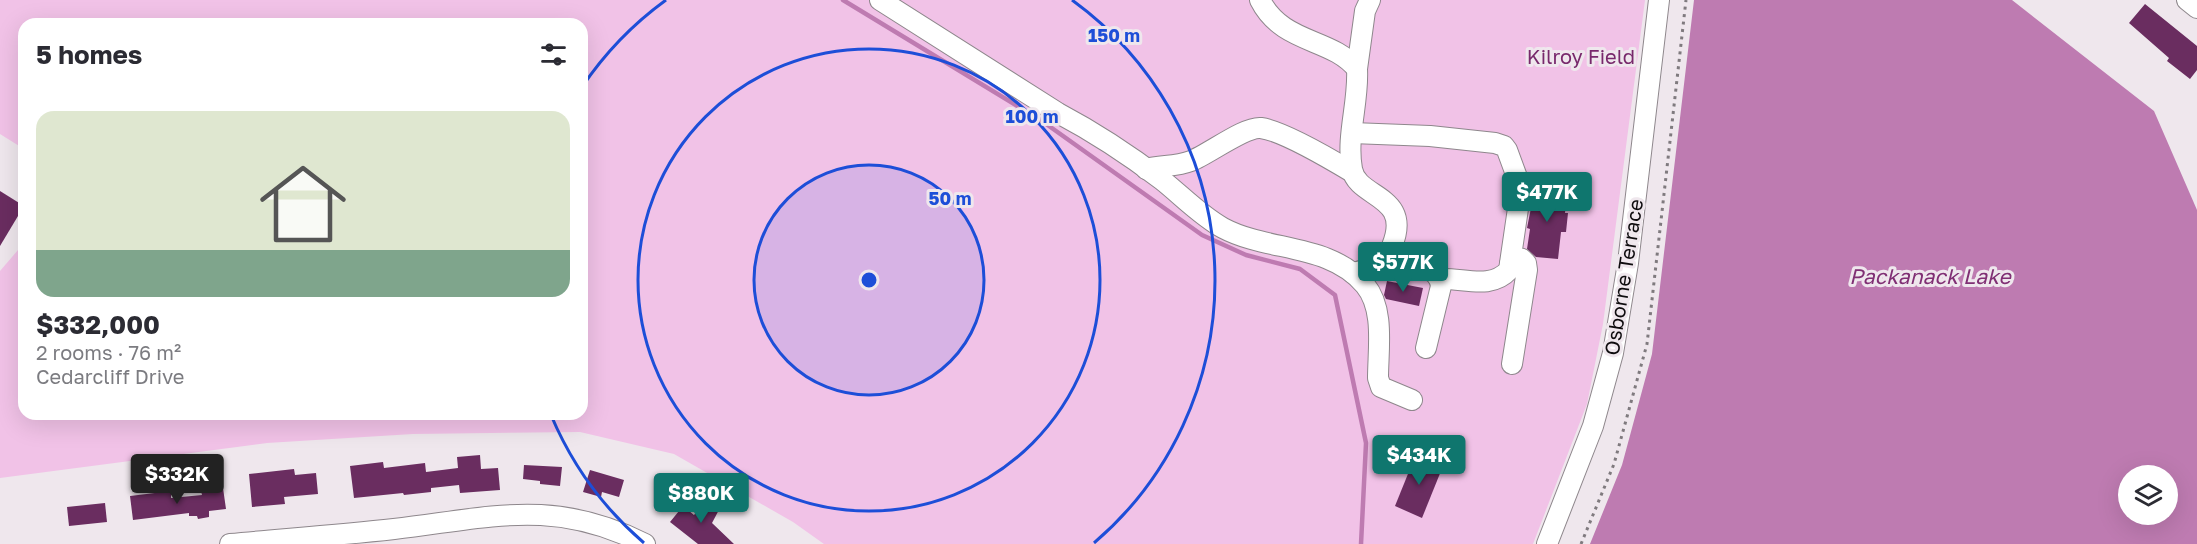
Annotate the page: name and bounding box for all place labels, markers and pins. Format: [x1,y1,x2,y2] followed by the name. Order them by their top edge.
[1505,172,1589,223] pin: $477K
[1361,242,1445,293] pin: $577K
[859,270,879,290] centre of rings
[1377,435,1461,486] pin: $434K
[135,454,219,505] pin: $332K
[659,473,743,524] pin: $880K

